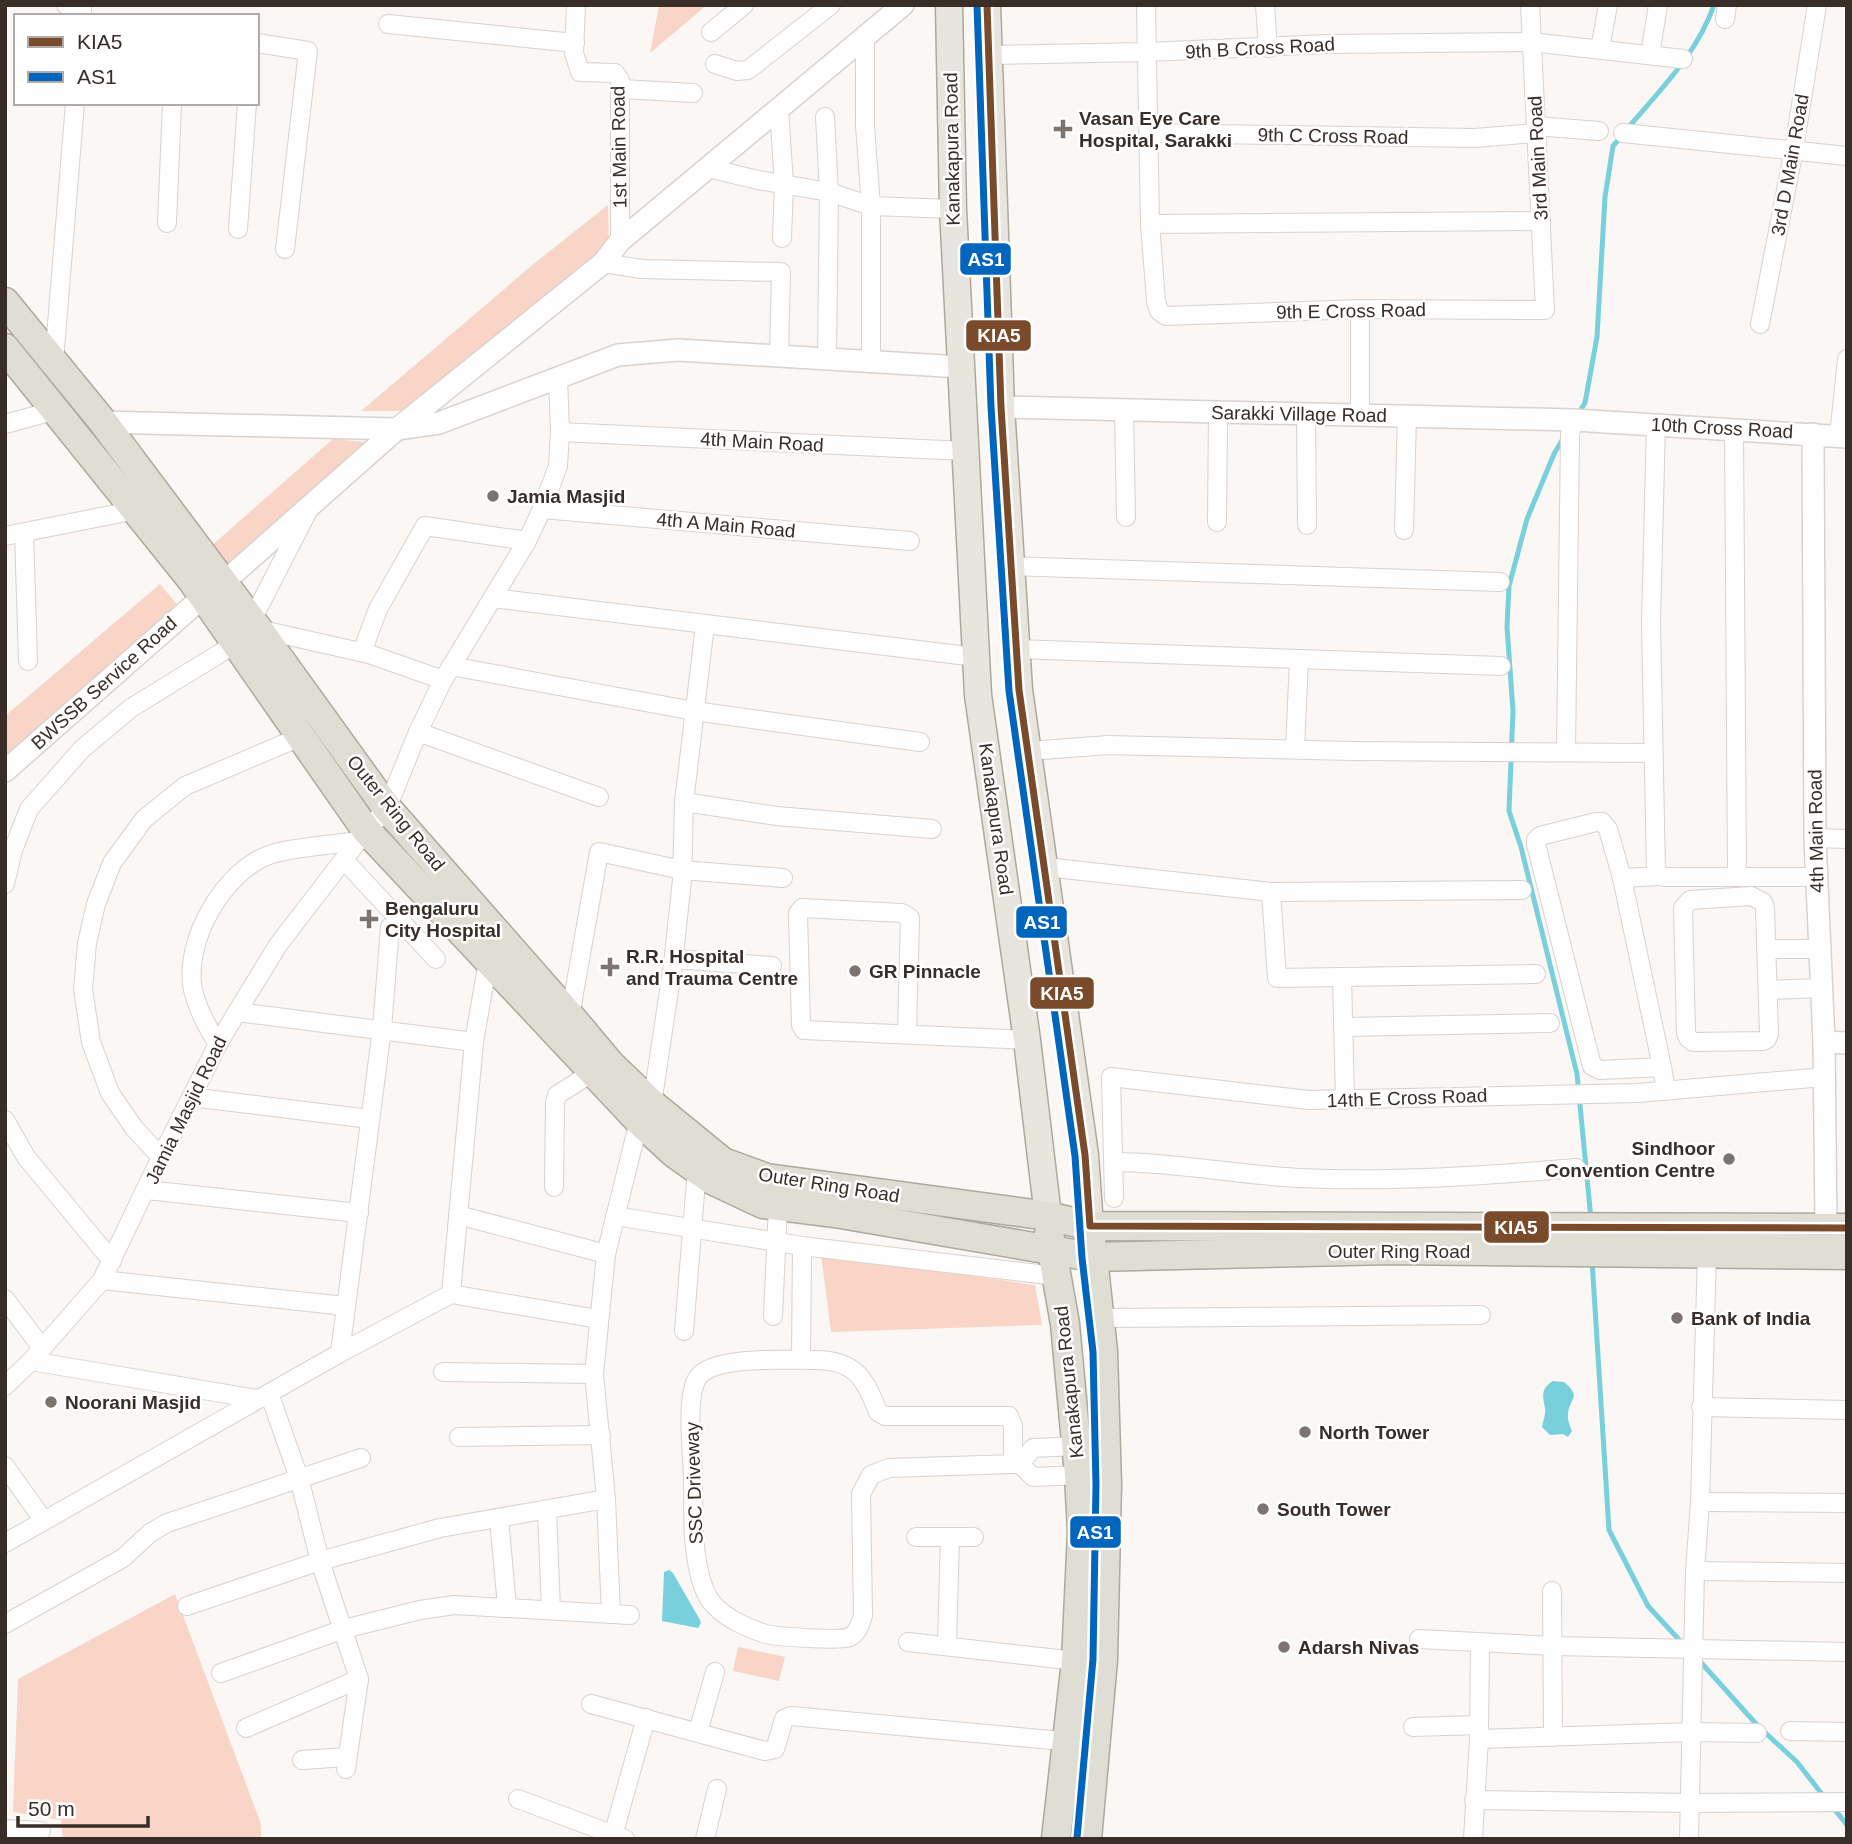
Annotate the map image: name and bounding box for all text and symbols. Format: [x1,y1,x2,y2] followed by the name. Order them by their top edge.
[14,14,259,105] legend
[77,30,123,53] text: KIA5
[1185,34,1335,62] street label: 9th B Cross Road
[77,65,117,88] text: AS1
[940,72,964,226] street label: Kanakapura Road
[607,86,631,208] street label: 1st Main Road
[1767,92,1813,238] street label: 3rd D Main Road
[1524,95,1552,221] street label: 3rd Main Road
[1079,108,1232,151] place label: Vasan Eye Care Hospital, Sarakki
[1053,119,1073,139] marker: Vasan Eye Care Hospital, Sarakki
[1257,124,1409,148] street label: 9th C Cross Road
[959,242,1012,276] line badge: AS1
[968,249,1005,270] text: AS1
[1276,299,1426,323] street label: 9th E Cross Road
[965,319,1032,352] line badge: KIA5
[977,325,1021,346] text: KIA5
[1211,402,1387,426] street label: Sarakki Village Road
[1650,414,1794,442] street label: 10th Cross Road
[700,428,824,456] street label: 4th Main Road
[507,486,625,507] place label: Jamia Masjid
[485,488,501,504] marker: Jamia Masjid
[656,508,796,542] street label: 4th A Main Road
[27,612,181,754] street label: BWSSB Service Road
[975,742,1017,896] street label: Kanakapura Road
[343,751,449,875] street label: Outer Ring Road
[1804,769,1828,893] street label: 4th Main Road
[385,898,501,941] place label: Bengaluru City Hospital
[1015,905,1068,939] line badge: AS1
[359,909,379,929] marker: Bengaluru City Hospital
[1024,912,1061,933] text: AS1
[626,946,798,989] place label: R.R. Hospital and Trauma Centre
[600,957,620,977] marker: R.R. Hospital and Trauma Centre
[869,961,981,982] place label: GR Pinnacle
[847,963,863,979] marker: GR Pinnacle
[1029,976,1095,1010] line badge: KIA5
[1040,983,1084,1004] text: KIA5
[141,1033,231,1187] street label: Jamia Masjid Road
[1326,1085,1488,1111] street label: 14th E Cross Road
[1545,1138,1716,1181] place label: Sindhoor Convention Centre
[1721,1151,1737,1167] marker: Sindhoor Convention Centre
[757,1163,901,1207] street label: Outer Ring Road
[1483,1210,1550,1244] line badge: KIA5
[1494,1217,1538,1238] text: KIA5
[1328,1241,1470,1262] street label: Outer Ring Road
[1051,1305,1087,1459] street label: Kanakapura Road
[1691,1308,1811,1329] place label: Bank of India
[1669,1310,1685,1326] marker: Bank of India
[65,1392,201,1413] place label: Noorani Masjid
[43,1394,59,1410] marker: Noorani Masjid
[681,1421,707,1545] street label: SSC Driveway
[1319,1422,1430,1443] place label: North Tower
[1297,1424,1313,1440] marker: North Tower
[1277,1499,1391,1520] place label: South Tower
[1255,1501,1271,1517] marker: South Tower
[1069,1515,1122,1549] line badge: AS1
[1077,1522,1114,1543] text: AS1
[1298,1637,1419,1658] place label: Adarsh Nivas
[1276,1639,1292,1655] marker: Adarsh Nivas
[18,1784,147,1828] scale bar
[28,1797,75,1820] text: 50 m

